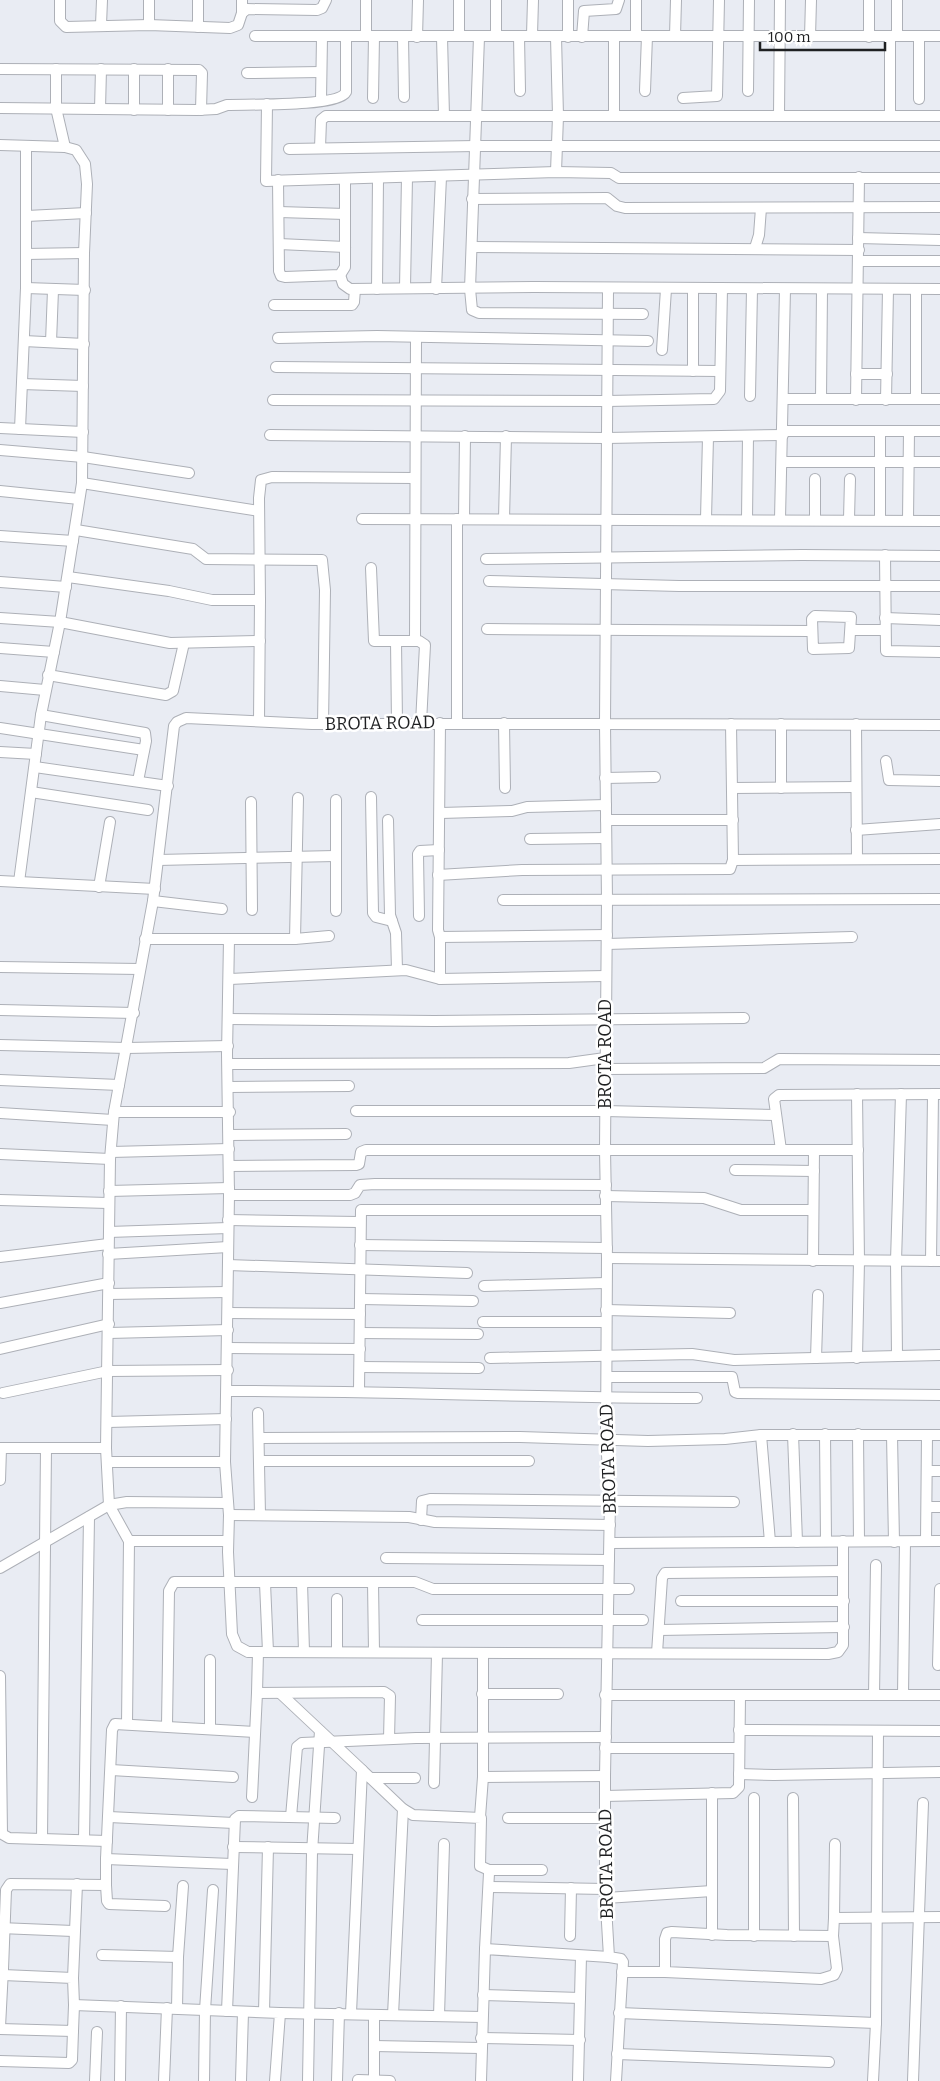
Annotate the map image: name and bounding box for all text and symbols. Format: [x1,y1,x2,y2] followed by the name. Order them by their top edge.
[760,20,885,52] scale bar
[768,28,811,46] text: 100 m
[325,711,435,735] street label: BROTA ROAD
[594,999,616,1109] street label: BROTA ROAD
[595,1403,621,1515] street label: BROTA ROAD
[594,1809,618,1919] street label: BROTA ROAD

